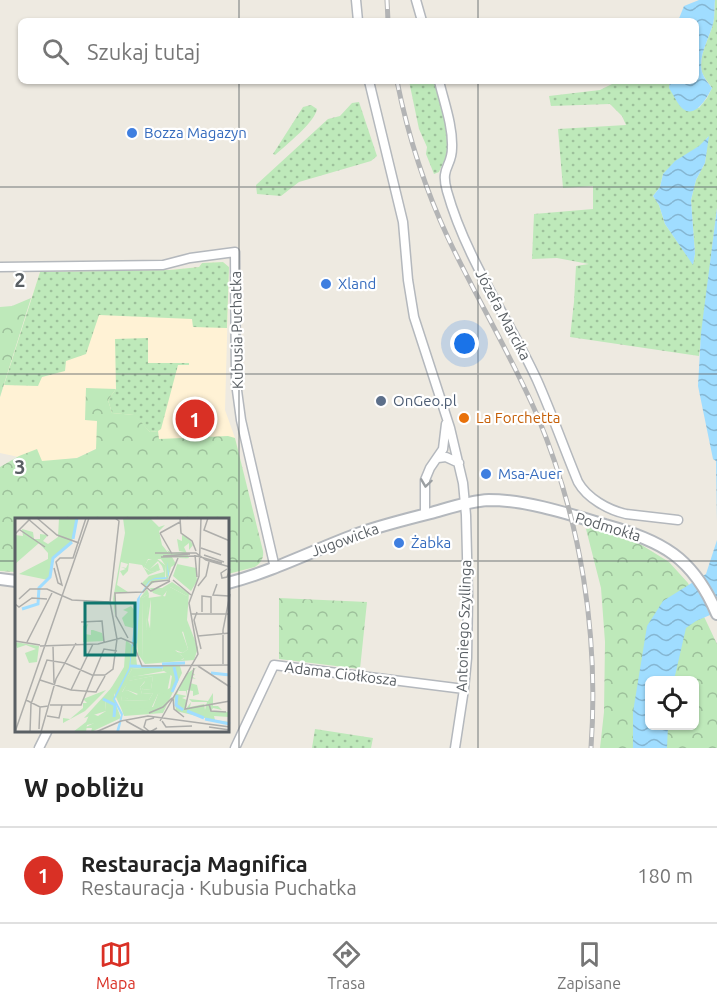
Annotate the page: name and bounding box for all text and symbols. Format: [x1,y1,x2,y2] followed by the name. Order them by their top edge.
[18,18,699,84] search box
[39,35,72,68] icon: search
[87,39,200,64] text: Szukaj tutaj
[144,124,247,141] place label: Bozza Magazyn
[125,126,139,140] marker: Bozza Magazyn
[472,267,534,363] street label: Józefa Marcika
[14,268,26,291] text: 2
[227,271,246,389] street label: Kubusia Puchatka
[338,275,376,292] place label: Xland
[319,277,333,291] marker: Xland
[450,329,479,358] your location
[393,392,457,409] place label: OnGeo.pl
[374,394,388,408] marker: OnGeo.pl
[176,396,214,442] pin: 1
[476,409,560,426] place label: La Forchetta
[457,411,471,425] marker: La Forchetta
[14,455,26,478] text: 3
[498,465,562,482] place label: Msa-Auer
[479,467,493,481] marker: Msa-Auer
[421,479,433,488] one-way arrow
[573,509,643,545] street label: Podmokła
[15,518,230,733] inset map
[309,519,381,560] street label: Jugowicka
[411,534,451,551] place label: Żabka
[392,536,406,550] marker: Żabka
[453,559,474,693] street label: Antoniego Szyllinga
[284,658,398,689] street label: Adama Ciołkosza
[645,676,699,730] map controls
[645,676,699,730] button: locate
[24,773,145,802] text: W pobliżu
[81,851,308,876] text: Restauracja Magnifica
[38,864,49,887] text: 1
[637,864,693,887] text: 180 m
[81,876,357,899] text: Restauracja · Kubusia Puchatka
[96,938,136,992] tab: Mapa
[328,938,365,992] tab: Trasa
[557,938,621,992] tab: Zapisane

